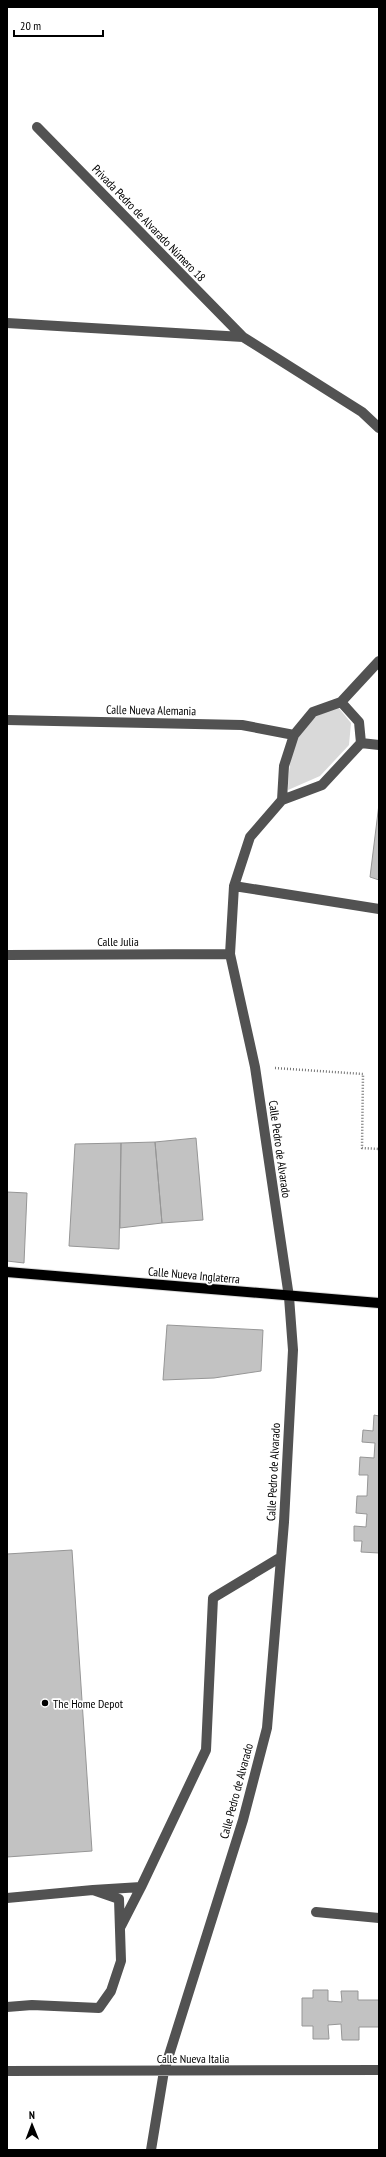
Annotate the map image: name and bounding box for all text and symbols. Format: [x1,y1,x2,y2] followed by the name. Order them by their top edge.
[14,12,103,38] scale bar
[20,18,41,33] text: 20 m
[89,161,209,285] street label: Privada Pedro de Alvarado Número 18
[106,702,196,718] street label: Calle Nueva Alemania
[97,934,139,949] street label: Calle Julia
[266,1099,294,1199] street label: Calle Pedro de Alvarado
[148,1264,241,1286] street label: Calle Nueva Inglaterra
[263,1423,283,1521] street label: Calle Pedro de Alvarado
[53,1696,124,1711] place label: The Home Depot
[40,1698,50,1708] marker: The Home Depot
[216,1742,256,1840] street label: Calle Pedro de Alvarado
[157,2051,230,2066] street label: Calle Nueva Italia
[12,2105,52,2145] north arrow
[29,2108,35,2122] text: N

